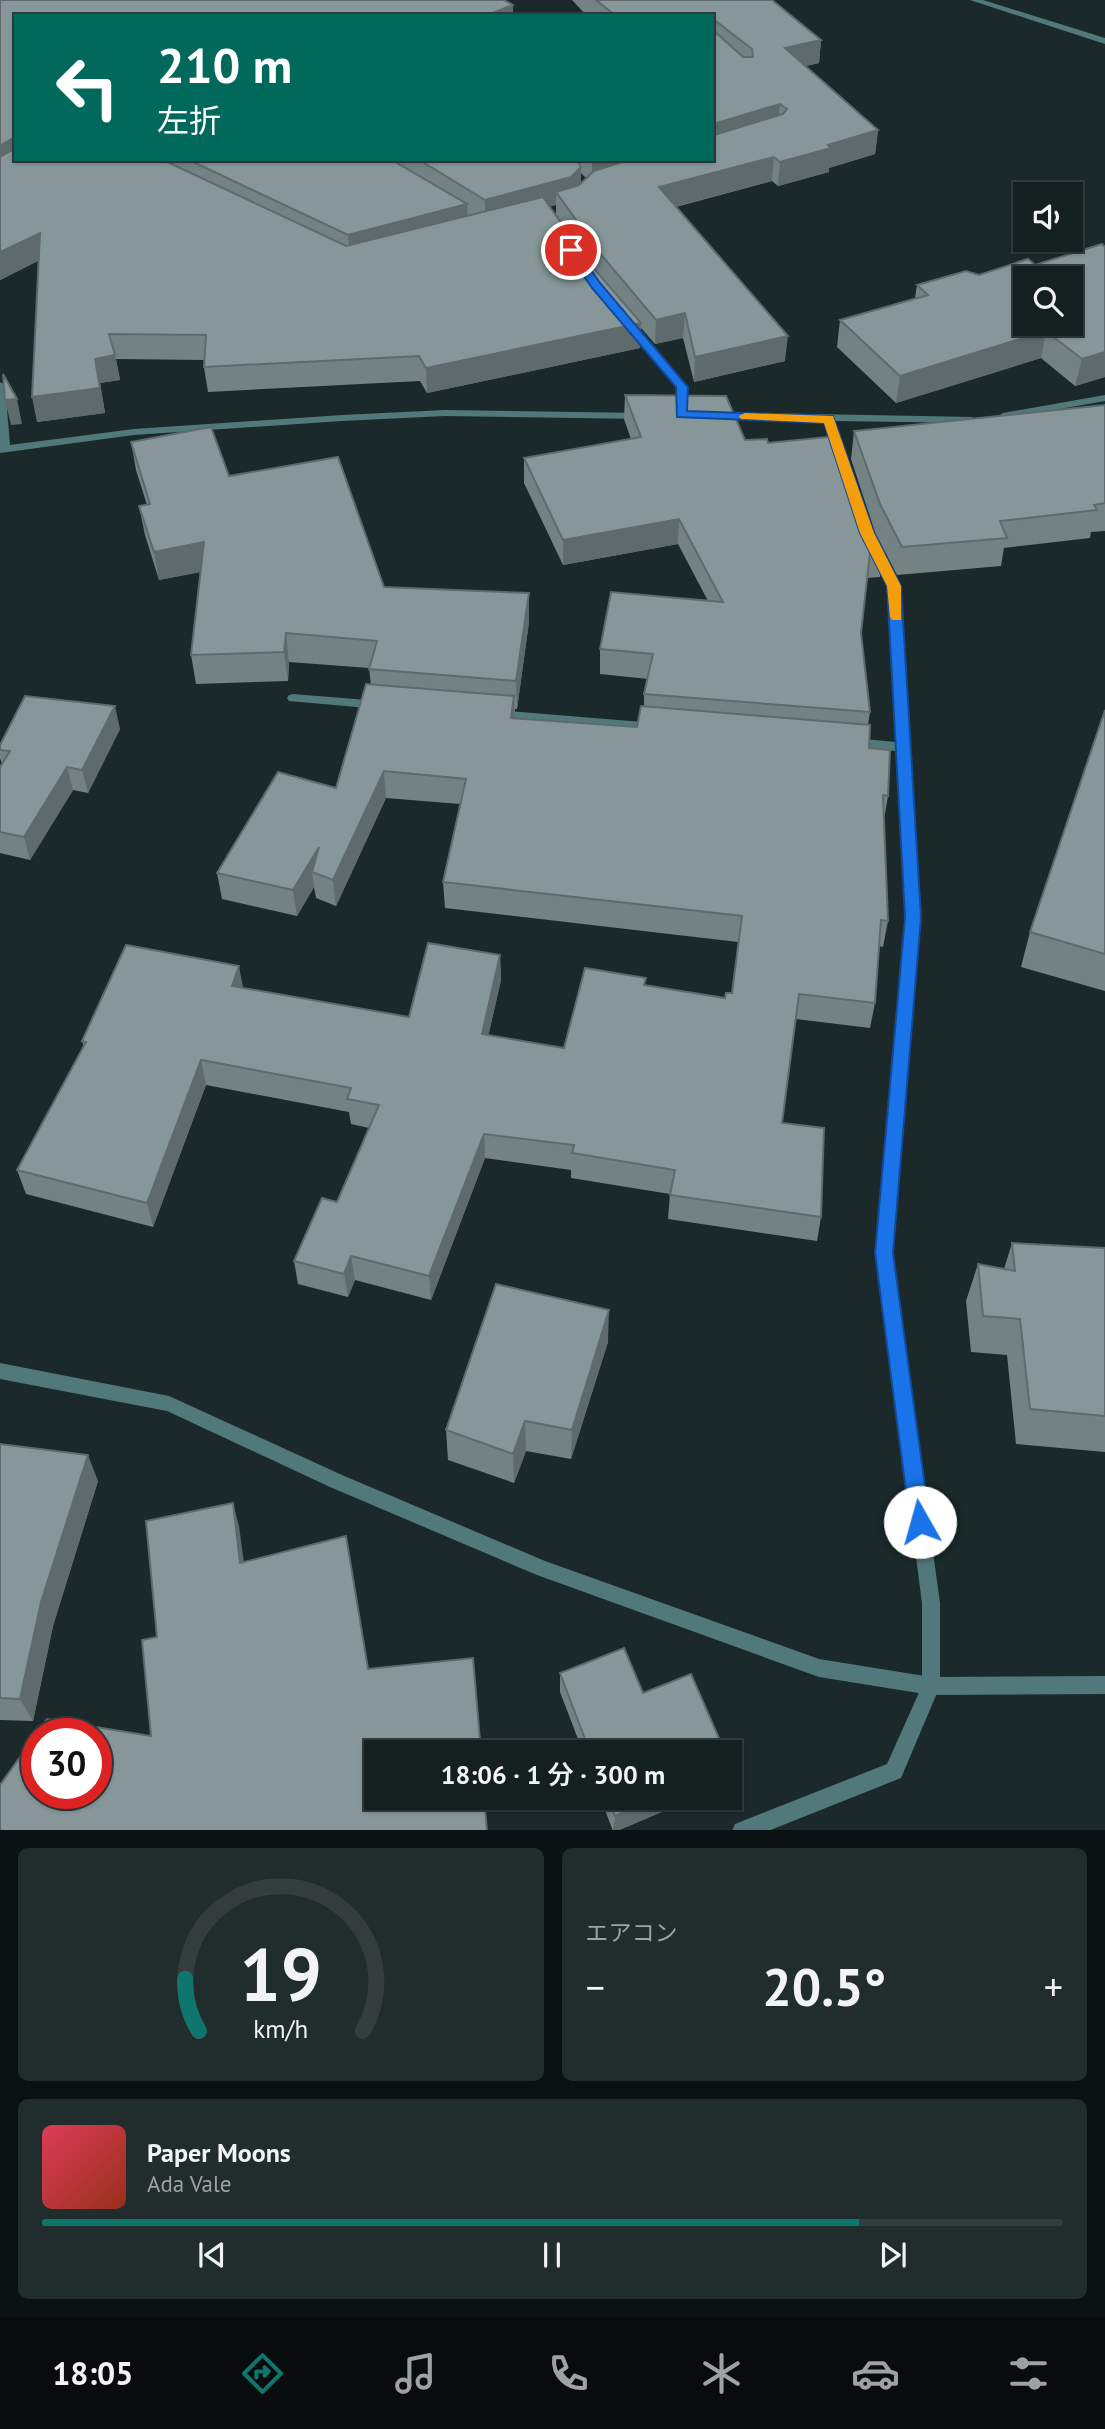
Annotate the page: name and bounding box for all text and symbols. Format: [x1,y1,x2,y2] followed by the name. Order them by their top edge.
[157,33,292,97] text: 210 m
[42,42,133,133] icon: left
[157,99,221,141] text: 左折
[1013,182,1083,336] map controls
[1013,182,1083,252] button: sound
[541,220,601,280] pin
[552,231,590,269] icon: arrive
[1013,266,1083,336] button: search
[883,1485,957,1559] position arrow
[21,1718,112,1809] speed limit sign: 30
[441,1758,665,1791] text: 18:06 · 1 分 · 300 m
[586,1918,678,1947] text: エアコン
[239,1927,322,2021] text: 19
[762,1953,886,2020] text: 20.5°
[586,1962,605,2011] text: −
[1044,1962,1063,2011] text: +
[253,2012,308,2044] text: km/h
[147,2136,291,2169] text: Paper Moons
[147,2169,231,2198] text: Ada Vale
[193,2236,231,2274] icon: previous
[533,2236,571,2274] icon: pause
[874,2236,912,2274] icon: next
[238,2349,287,2398] icon: directions
[391,2349,440,2398] icon: music
[544,2349,593,2398] icon: phone
[697,2349,746,2398] icon: climate
[851,2349,900,2398] icon: car
[1004,2349,1053,2398] icon: filters
[52,2352,133,2394] text: 18:05

